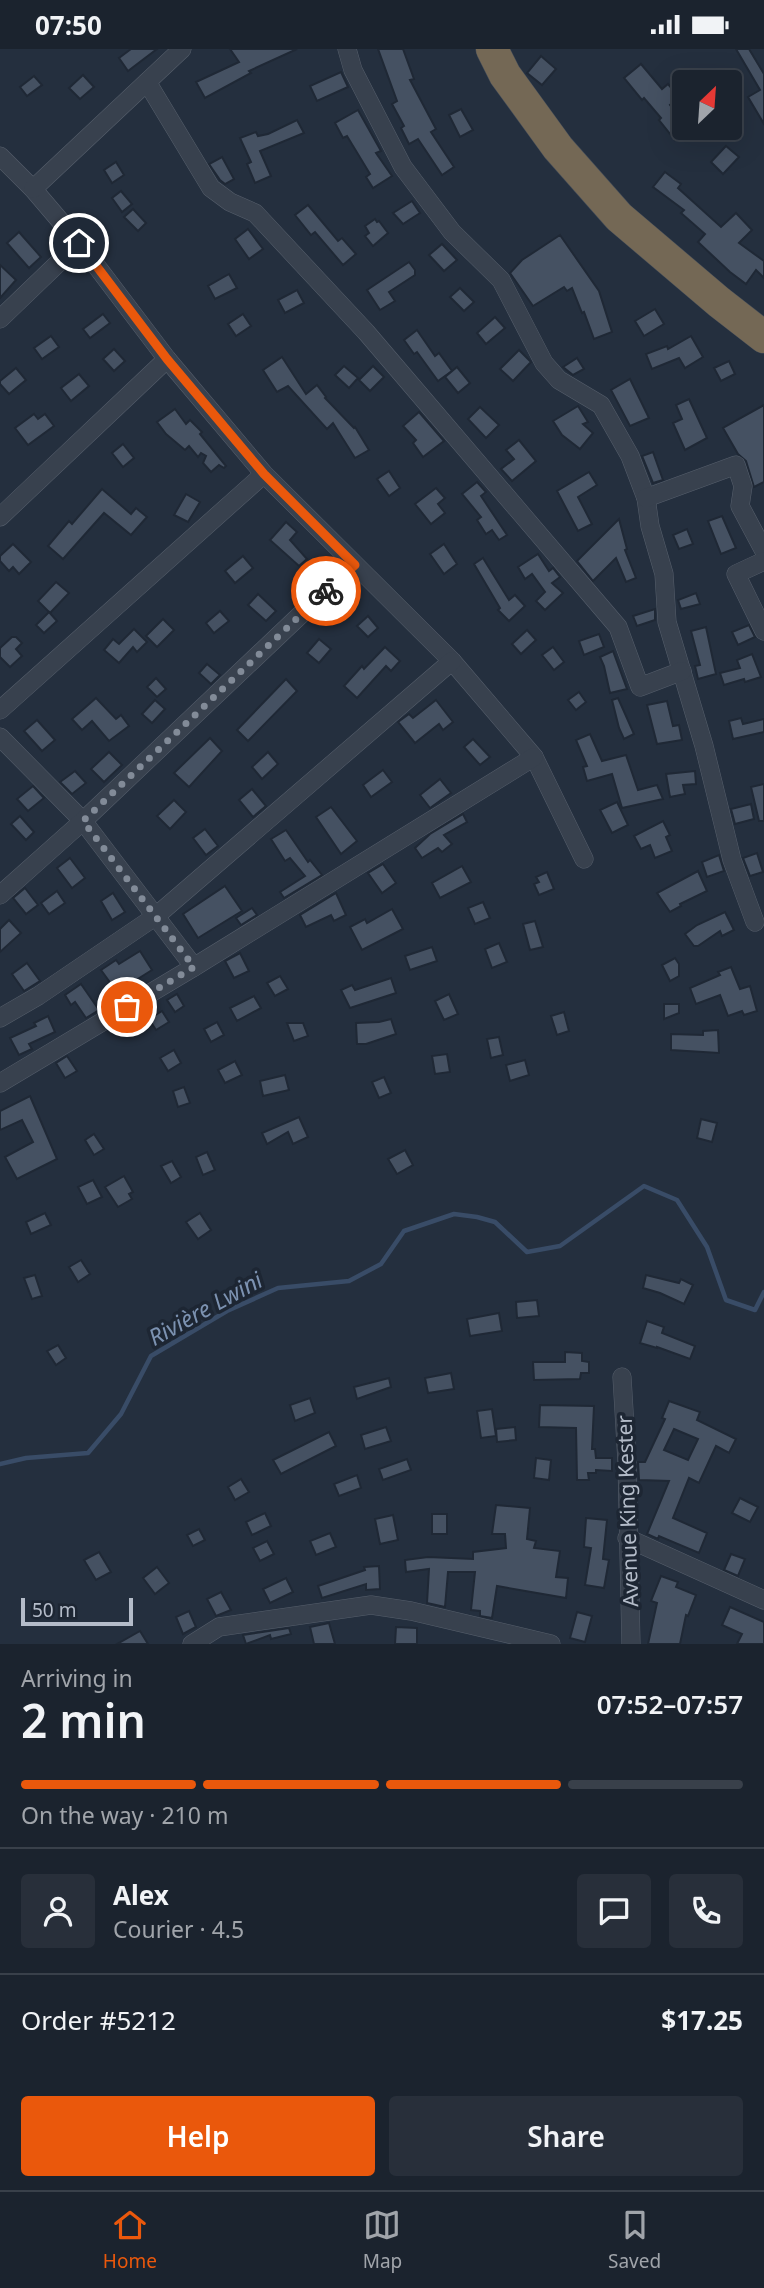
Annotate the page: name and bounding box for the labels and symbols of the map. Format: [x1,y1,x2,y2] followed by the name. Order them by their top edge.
[672,70,742,140] north arrow
[49,213,109,273] pin
[291,556,361,626] courier
[97,977,157,1037] pin
[142,1263,269,1353] water label: Rivière Lwini
[610,1414,644,1607] street label: Avenue King Kester
[21,1595,133,1627] scale bar

